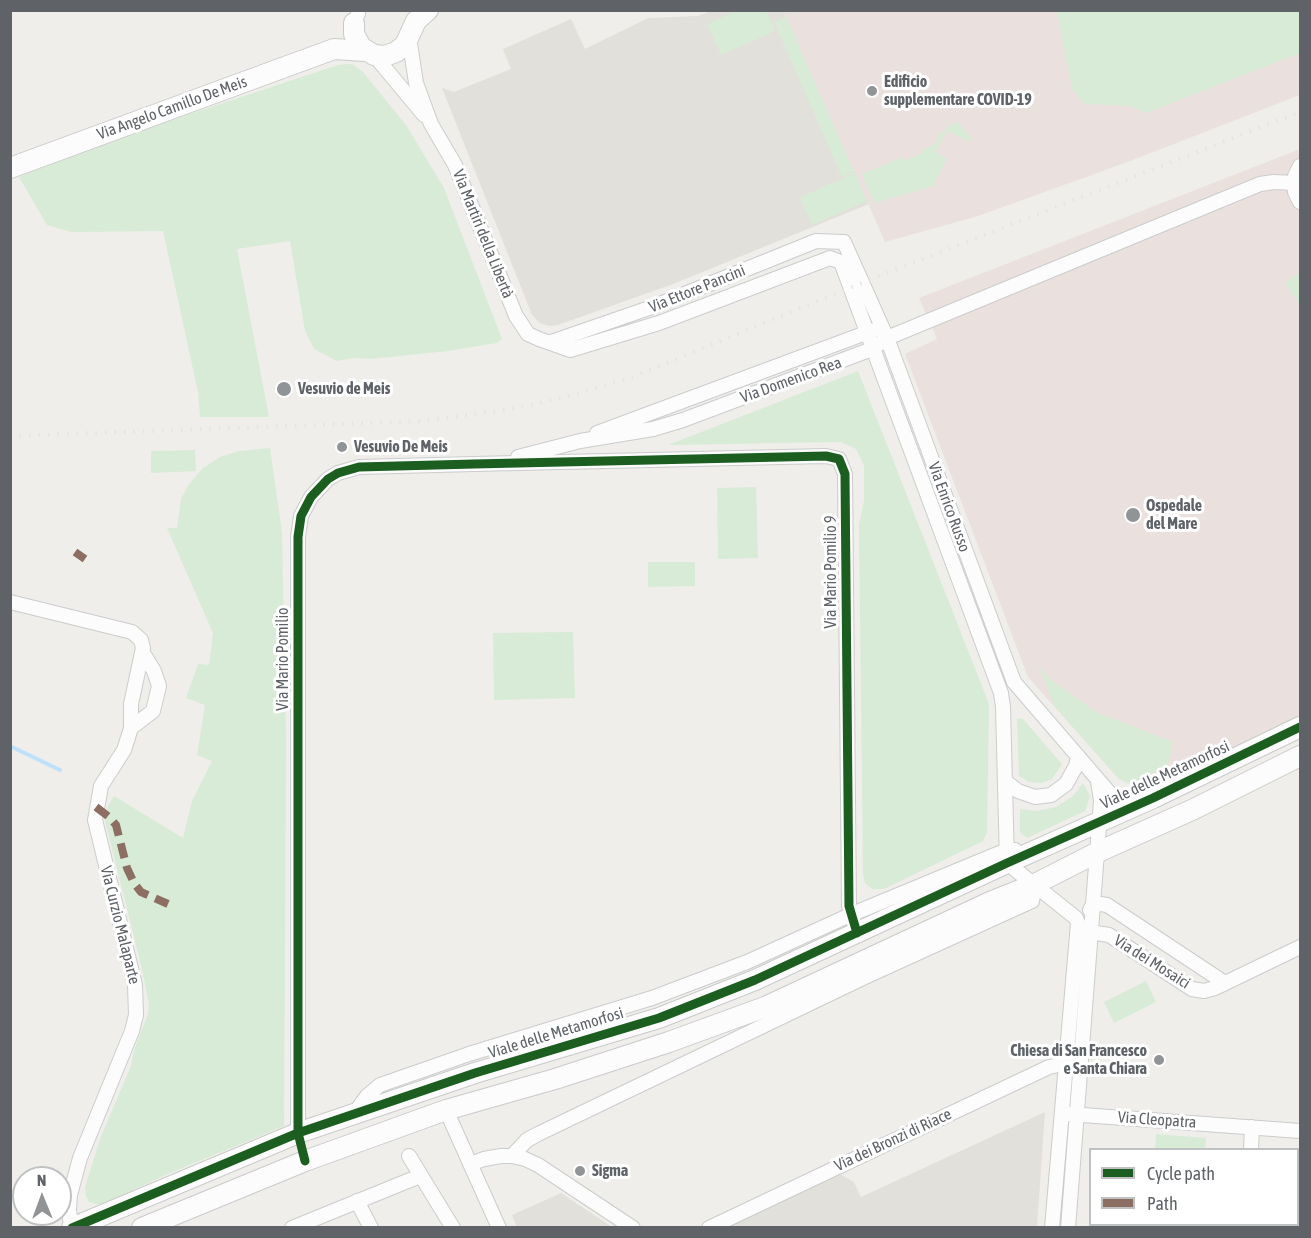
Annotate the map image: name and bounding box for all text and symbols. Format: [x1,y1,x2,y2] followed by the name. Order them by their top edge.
[94,72,250,144] street label: Via Angelo Camillo De Meis
[884,72,1032,110] place label: Edificio supplementare COVID-19
[865,84,879,98] marker: Edificio supplementare COVID-19
[448,167,518,301] street label: Via Martiri della Libertà
[646,261,748,317] street label: Via Ettore Pancini
[738,353,844,407] street label: Via Domenico Rea
[298,379,390,399] place label: Vesuvio de Meis
[275,380,293,398] marker: Vesuvio de Meis
[354,437,448,457] place label: Vesuvio De Meis
[335,440,349,454] marker: Vesuvio De Meis
[924,459,974,555] street label: Via Enrico Russo
[1146,496,1202,534] place label: Ospedale del Mare
[1124,506,1142,524] marker: Ospedale del Mare
[821,516,841,628] street label: Via Mario Pomilio 9
[273,607,293,711] street label: Via Mario Pomilio
[1097,737,1233,813] street label: Viale delle Metamorfosi
[96,864,144,986] street label: Via Curzio Malaparte
[1110,931,1194,993] street label: Via dei Mosaici
[486,1003,626,1063] street label: Viale delle Metamorfosi
[1010,1041,1147,1079] place label: Chiesa di San Francesco e Santa Chiara
[1152,1053,1166,1067] marker: Chiesa di San Francesco e Santa Chiara
[831,1104,955,1176] street label: Via dei Bronzi di Riace
[1117,1108,1197,1132] street label: Via Cleopatra
[1089,1148,1299,1226] legend
[592,1161,628,1181] place label: Sigma
[1147,1163,1215,1184] text: Cycle path
[573,1164,587,1178] marker: Sigma
[12,1166,72,1226] north arrow
[37,1171,47,1189] text: N
[1147,1193,1178,1214] text: Path

